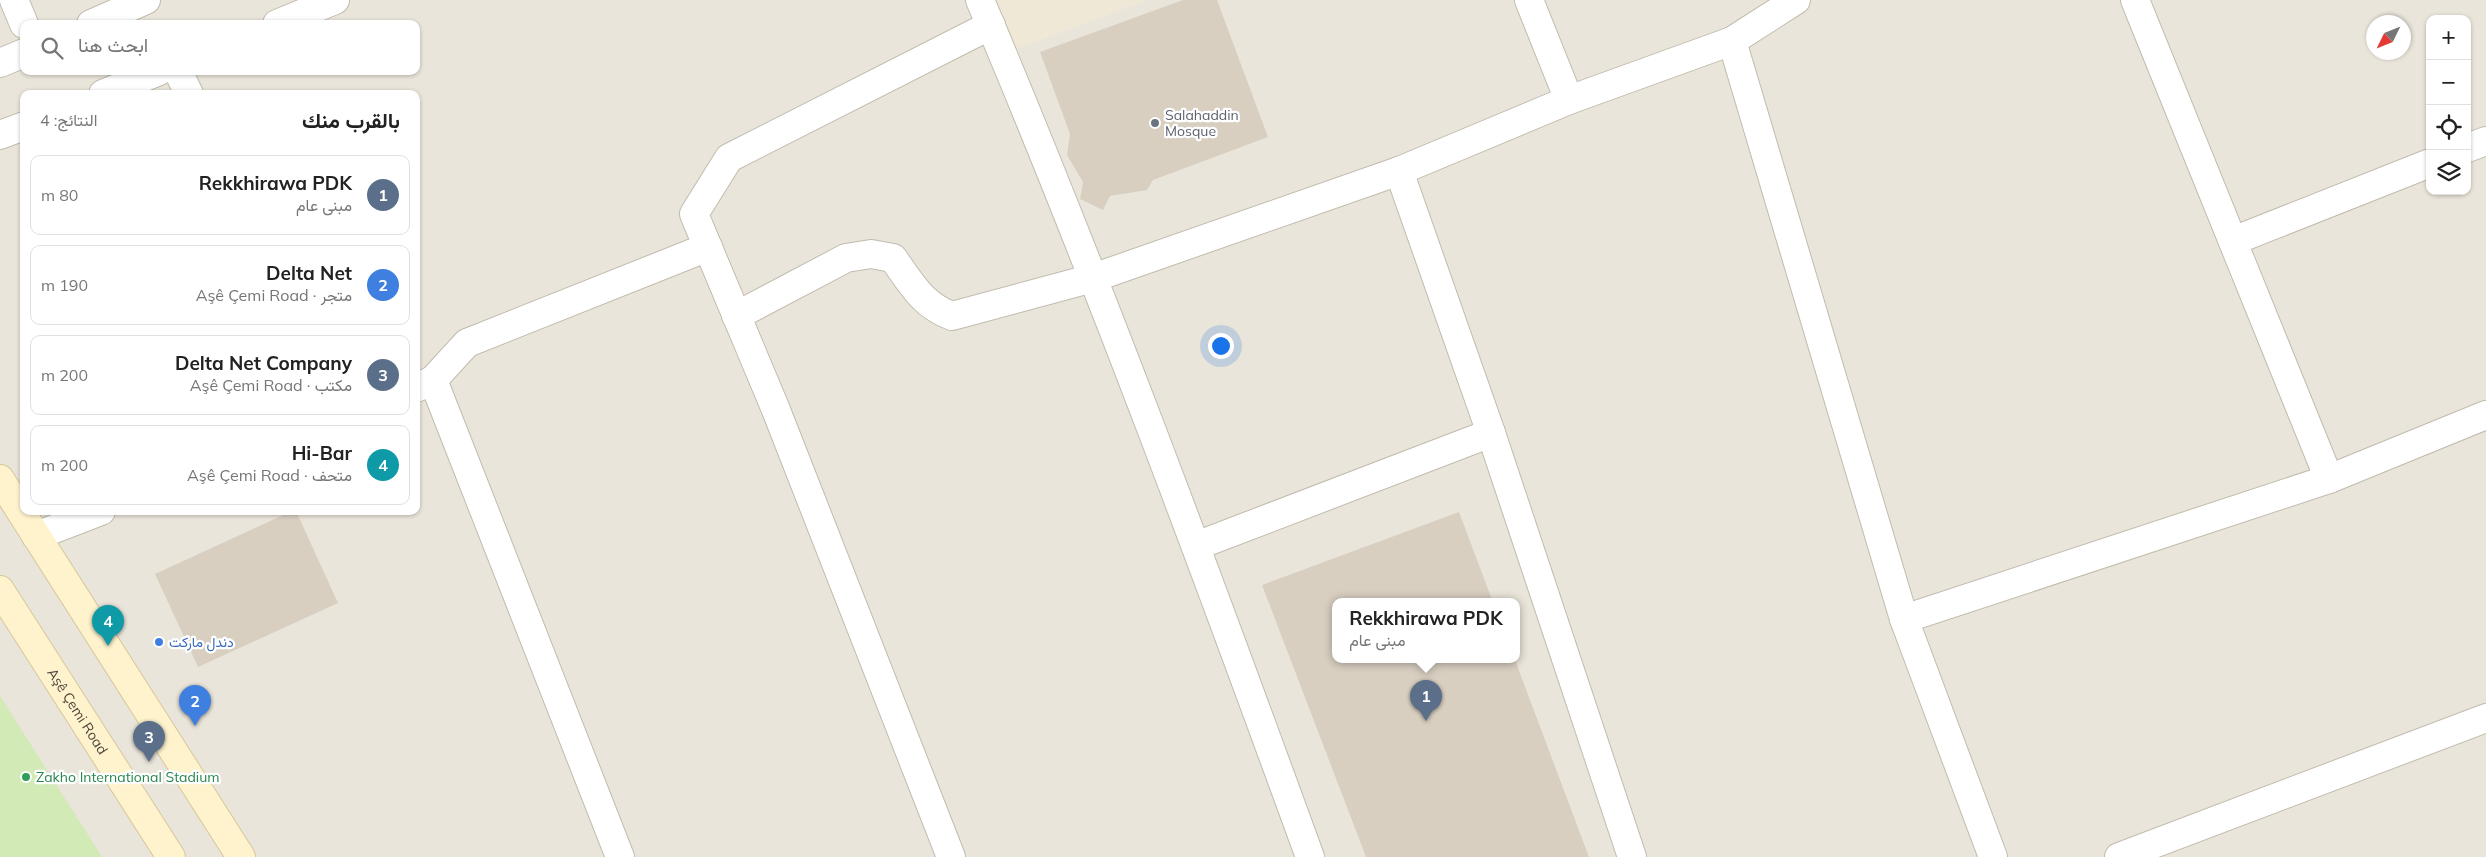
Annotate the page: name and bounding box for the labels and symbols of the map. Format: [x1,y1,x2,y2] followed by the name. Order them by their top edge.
[2366,15,2411,60] north arrow
[1165,106,1239,140] place label: Salahaddin Mosque
[1149,117,1161,129] marker: Salahaddin Mosque
[1208,333,1234,359] your location
[92,605,124,646] pin: 4
[169,633,234,652] place label: دندل مارکت
[153,636,165,648] marker: دندل مارکت
[43,665,112,758] street label: Aşê Çemi Road
[1410,680,1442,721] pin: 1
[179,685,211,726] pin: 2
[133,721,165,762] pin: 3
[36,768,220,786] place label: Zakho International Stadium
[20,771,32,783] marker: Zakho International Stadium

